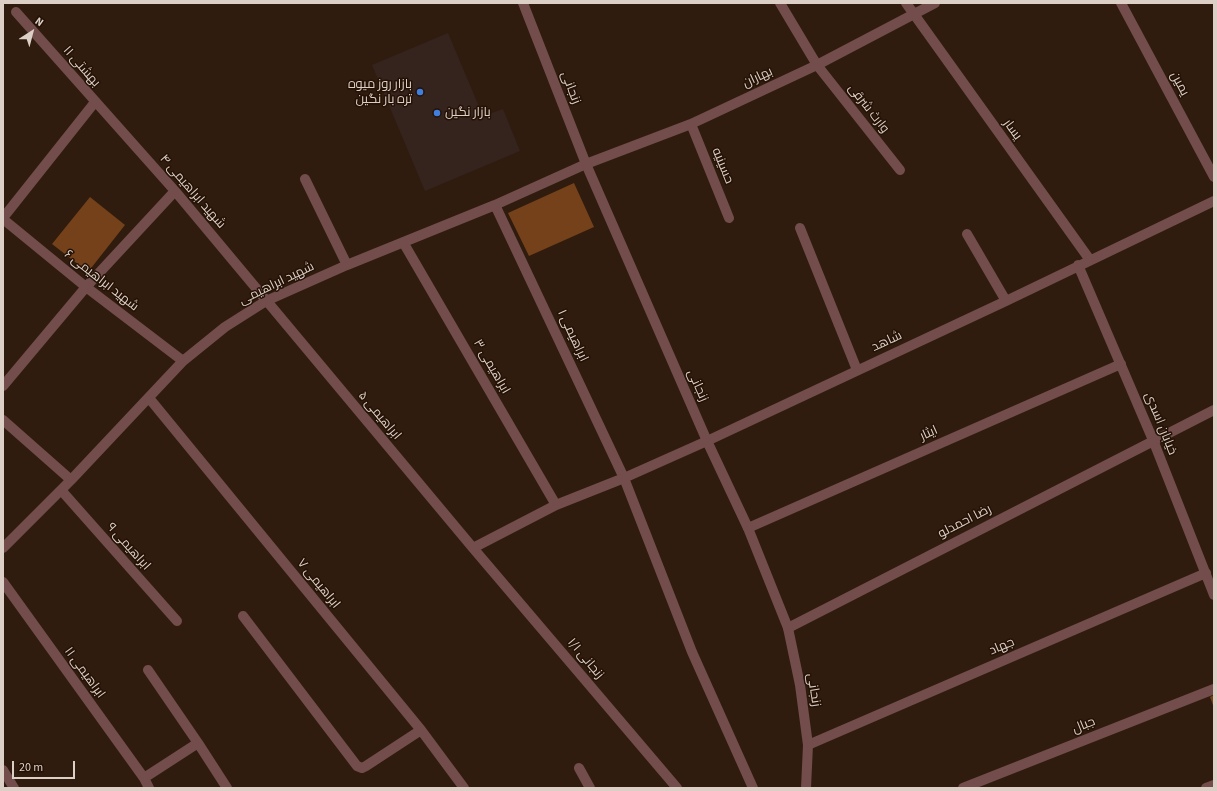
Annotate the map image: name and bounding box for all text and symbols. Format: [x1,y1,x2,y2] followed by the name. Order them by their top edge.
[12,12,52,52] north arrow
[32,14,47,30] text: N
[59,43,103,91] street label: بهشتی ۱۱
[740,64,776,92] street label: بهاران
[1166,69,1192,99] street label: یمین
[557,70,583,106] street label: زنجانی
[348,77,412,108] place label: بازار روز میوه تره بار نگین
[844,81,892,137] street label: وارث شرقی
[415,87,425,97] marker: بازار روز میوه تره بار نگین
[445,105,491,121] place label: بازار نگین
[432,108,442,118] marker: بازار نگین
[999,117,1025,143] street label: یسار
[708,146,736,186] street label: حسینیه
[156,152,228,232] street label: شهید ابراهیمی ۴
[61,247,141,315] street label: شهید ابراهیمی ۶
[237,259,317,309] street label: شهید ابراهیمی
[553,308,591,364] street label: ابراهیمی ۱
[869,328,905,356] street label: شاهد
[469,337,513,397] street label: ابراهیمی ۳
[683,368,711,404] street label: زنجانی
[354,389,404,443] street label: ابراهیمی ۵
[1140,390,1180,458] street label: خیابان اسدی
[918,423,940,445] street label: ایثار
[936,502,994,542] street label: رضا احمدلو
[103,520,153,574] street label: ابراهیمی ۹
[293,556,343,612] street label: ابراهیمی ۷
[563,635,607,683] street label: زنجانی ۱/۱
[987,635,1017,659] street label: جهاد
[60,644,108,702] street label: ابراهیمی ۱۱
[803,672,823,708] street label: زنجانی
[1070,714,1098,738] street label: جبال
[14,753,77,779] scale bar
[19,759,43,776] text: 20 m

